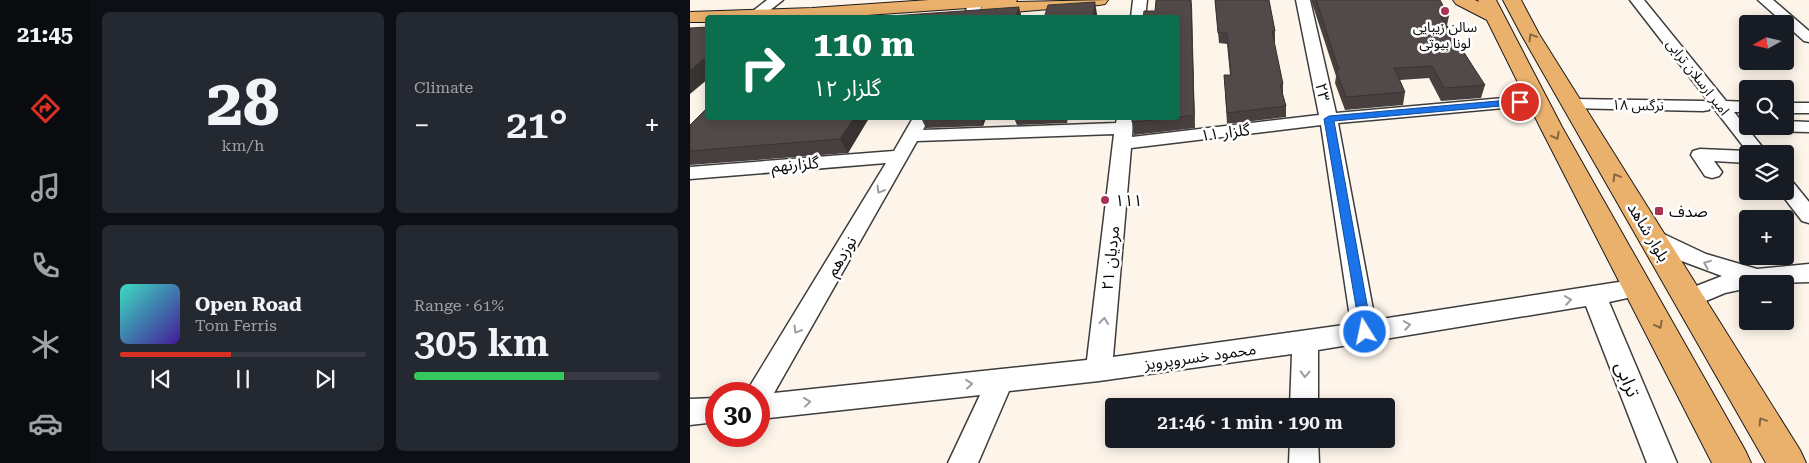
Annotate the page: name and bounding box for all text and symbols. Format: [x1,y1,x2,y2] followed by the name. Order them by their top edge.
[1439,5,1451,17] marker: سالن زیبایی لونا بیوتی
[1739,15,1794,70] north arrow
[1739,15,1794,330] map controls
[1413,19,1477,52] place label: سالن زیبایی لونا بیوتی
[17,22,73,47] text: 21:45
[813,24,914,65] text: 110 m
[1529,34,1539,43] one-way arrow
[730,35,795,100] icon: right
[1662,36,1733,119] street label: امیر ارسلان ترابی
[207,65,279,141] text: 28
[813,76,881,101] text: گلزار ۱۲
[414,78,473,97] text: Climate
[1739,80,1794,135] button: search
[1311,81,1334,103] street label: ۲۳
[1499,81,1541,123] pin
[1506,88,1534,116] icon: arrive
[28,91,63,126] icon: directions
[1612,97,1664,114] street label: نرگس ۱۸
[506,103,568,147] text: 21°
[414,109,430,142] text: −
[644,109,660,142] text: +
[1199,120,1251,145] street label: گلزار ۱۱
[1550,131,1560,140] one-way arrow
[222,136,264,155] text: km/h
[1739,145,1794,200] button: layers
[770,153,820,179] street label: گلزارنهم
[28,170,63,205] icon: music
[1612,173,1622,182] one-way arrow
[876,185,886,194] one-way arrow
[1115,191,1142,210] place label: ۱۱۱
[1099,194,1111,206] marker: ۱۱۱
[1624,199,1674,265] street label: بلوار شاهد
[1669,202,1708,221] place label: صدف
[1653,205,1665,217] marker: صدف
[1739,210,1794,265] button: +
[1098,225,1123,291] street label: ۲۱ مردیان
[822,233,863,281] street label: نوزدهم
[28,248,63,283] icon: phone
[1703,260,1712,270] one-way arrow
[1739,275,1794,330] button: −
[195,293,302,316] text: Open Road
[1563,295,1572,305] one-way arrow
[414,296,504,315] text: Range · 61%
[1338,305,1390,357] position arrow
[195,316,277,335] text: Tom Ferris
[1098,317,1109,325] one-way arrow
[1652,320,1662,329] one-way arrow
[414,321,549,365] text: 305 km
[1403,321,1412,331] one-way arrow
[793,324,803,333] one-way arrow
[28,327,63,362] icon: climate
[1142,339,1257,375] street label: محمود خسروپرویز
[1610,358,1645,400] street label: ترابی
[147,365,175,393] icon: previous
[229,365,257,393] icon: pause
[311,365,339,393] icon: next
[1300,370,1310,378] one-way arrow
[965,379,973,390] one-way arrow
[705,382,770,447] speed limit sign: 30
[804,397,812,408] one-way arrow
[28,406,63,441] icon: car
[1157,411,1343,434] text: 21:46 · 1 min · 190 m
[1759,418,1769,427] one-way arrow

